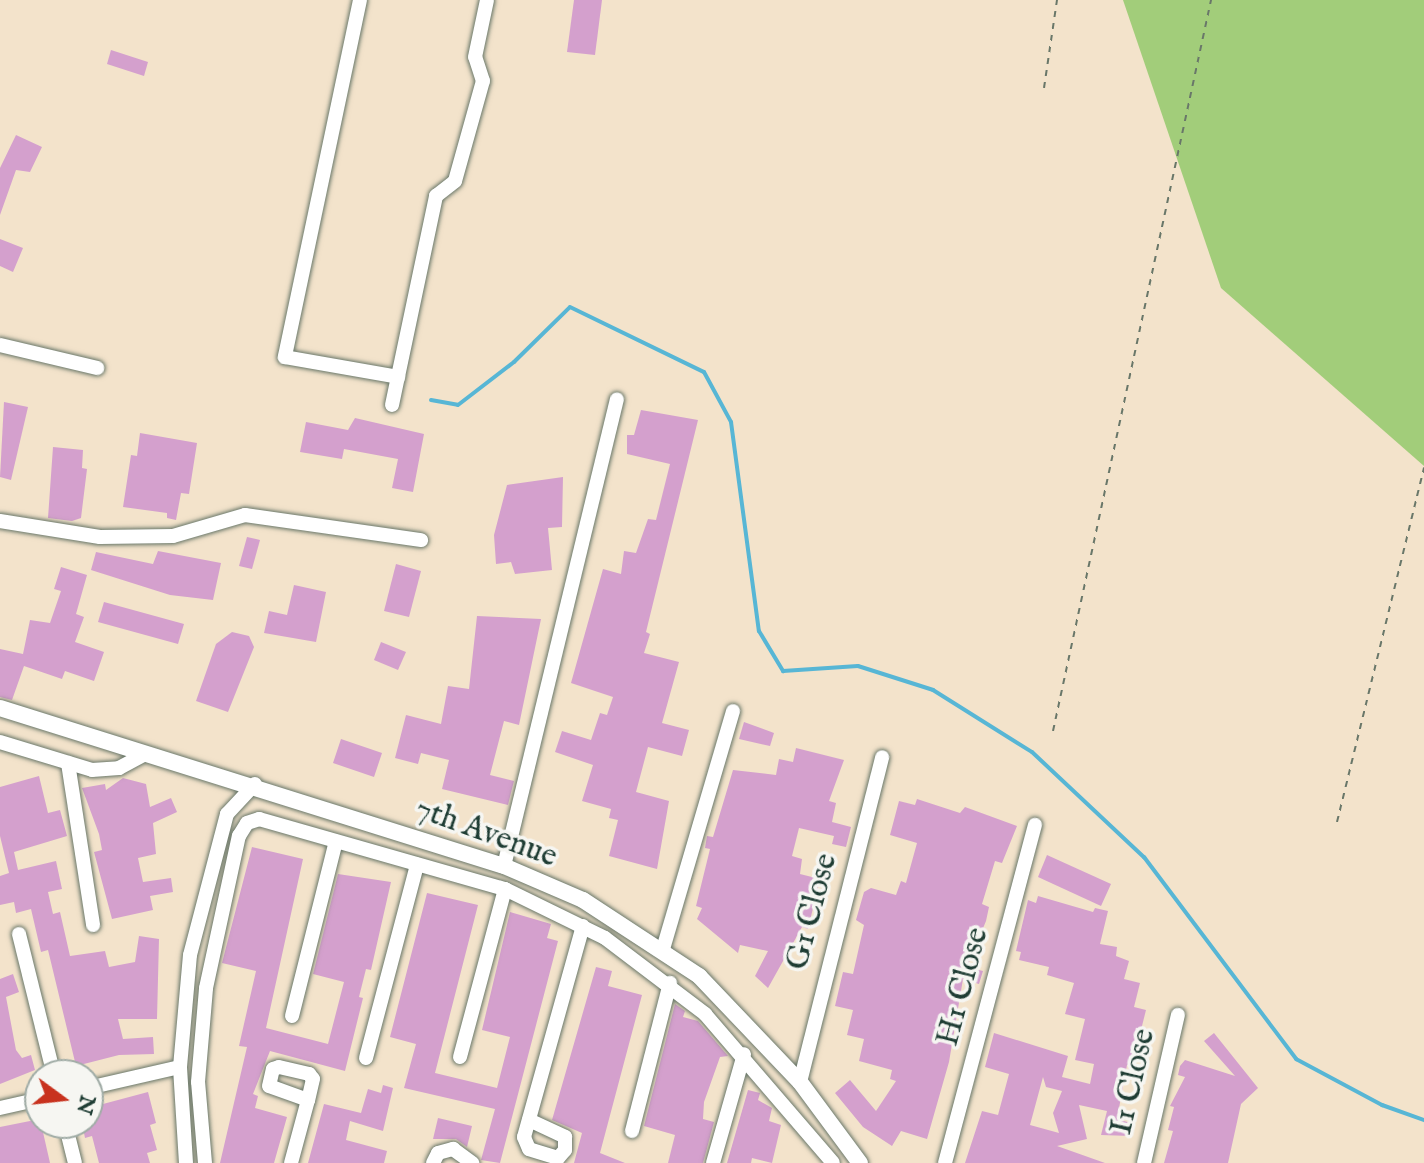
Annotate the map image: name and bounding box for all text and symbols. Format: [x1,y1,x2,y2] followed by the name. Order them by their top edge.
[410,791,562,877] street label: 7th Avenue
[779,850,847,974] street label: G1 Close
[930,924,998,1050] street label: H1 Close
[1103,1025,1165,1139] street label: I1 Close
[24,1059,104,1139] north arrow
[69,1092,101,1118] text: N

